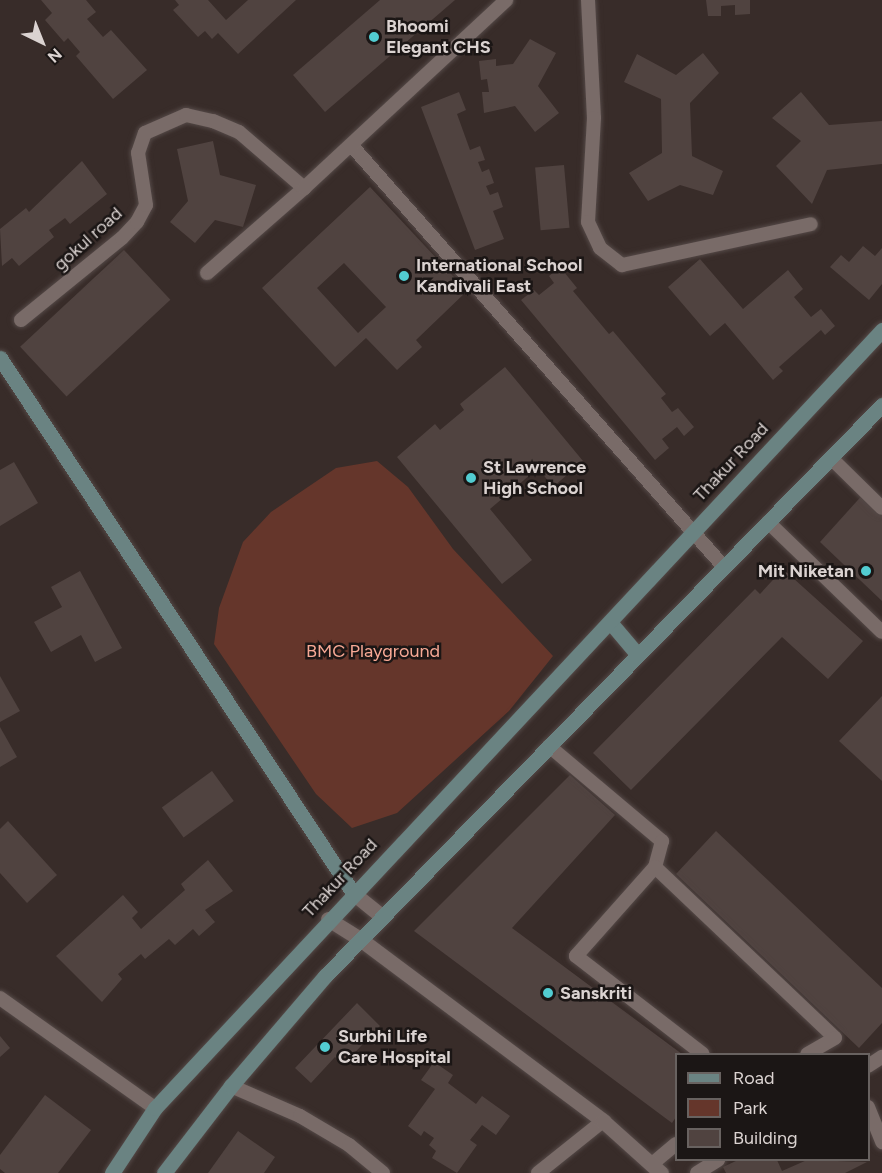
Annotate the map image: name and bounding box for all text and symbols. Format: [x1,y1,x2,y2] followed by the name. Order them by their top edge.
[12,12,72,72] north arrow
[386,16,491,58] place label: Bhoomi Elegant CHS
[367,30,381,44] marker: Bhoomi Elegant CHS
[44,44,66,67] text: N
[49,203,127,275] street label: gokul road
[416,255,582,298] place label: International School Kandivali East
[397,269,411,283] marker: International School Kandivali East
[689,418,773,506] street label: Thakur Road
[483,457,586,500] place label: St Lawrence High School
[464,471,478,485] marker: St Lawrence High School
[758,560,854,582] place label: Mit Niketan
[859,564,873,578] marker: Mit Niketan
[306,640,440,662] park label: BMC Playground
[298,834,382,922] street label: Thakur Road
[560,982,632,1004] place label: Sanskriti
[541,986,555,1000] marker: Sanskriti
[338,1026,451,1068] place label: Surbhi Life Care Hospital
[316,1038,334,1056] marker: Surbhi Life Care Hospital
[675,1053,870,1161] legend
[733,1067,774,1089] text: Road
[733,1097,767,1119] text: Park
[733,1127,798,1149] text: Building

